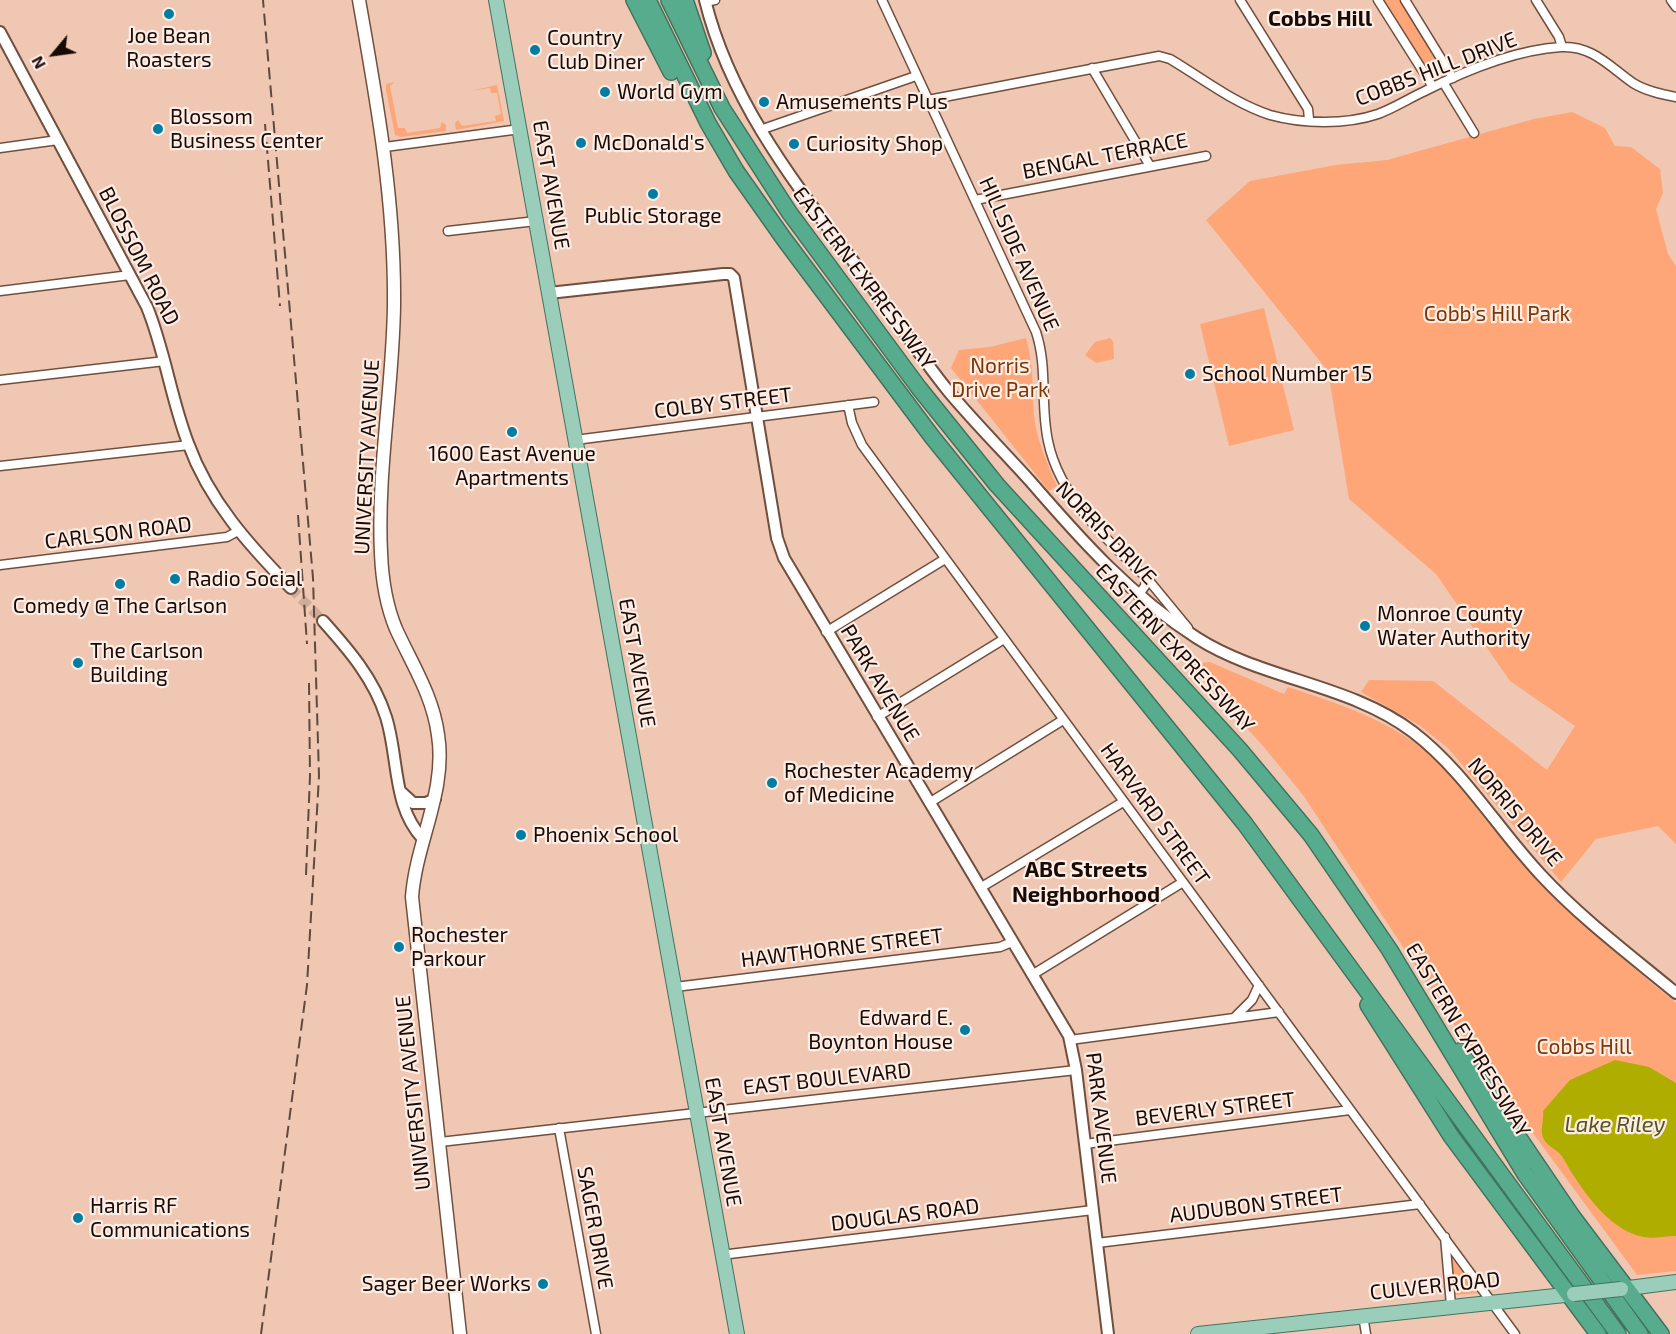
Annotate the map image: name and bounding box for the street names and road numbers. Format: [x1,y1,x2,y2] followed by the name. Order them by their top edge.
[1352,27,1520,111] street label: COBBS HILL DRIVE
[527,118,575,252] street label: EAST AVENUE
[1020,128,1190,184] street label: BENGAL TERRACE
[974,173,1064,335] street label: HILLSIDE AVENUE
[787,182,941,374] street label: EASTERN EXPRESSWAY
[93,183,185,329] street label: BLOSSOM ROAD
[349,359,385,555] street label: UNIVERSITY AVENUE
[653,382,793,424] street label: COLBY STREET
[1050,476,1162,590] street label: NORRIS DRIVE
[43,511,193,555] street label: CARLSON ROAD
[1090,558,1260,738] street label: EASTERN EXPRESSWAY
[613,596,661,730] street label: EAST AVENUE
[835,620,925,746] street label: PARK AVENUE
[1095,738,1215,890] street label: HARVARD STREET
[1462,753,1568,871] street label: NORRIS DRIVE
[739,923,945,973] street label: HAWTHORNE STREET
[1400,939,1536,1141] street label: EASTERN EXPRESSWAY
[390,995,436,1191] street label: UNIVERSITY AVENUE
[1080,1051,1122,1185] street label: PARK AVENUE
[742,1058,912,1100] street label: EAST BOULEVARD
[699,1075,747,1209] street label: EAST AVENUE
[1134,1087,1296,1131] street label: BEVERLY STREET
[572,1165,618,1291] street label: SAGER DRIVE
[1168,1182,1344,1228] street label: AUDUBON STREET
[829,1193,981,1237] street label: DOUGLAS ROAD
[1368,1267,1502,1305] street label: CULVER ROAD

